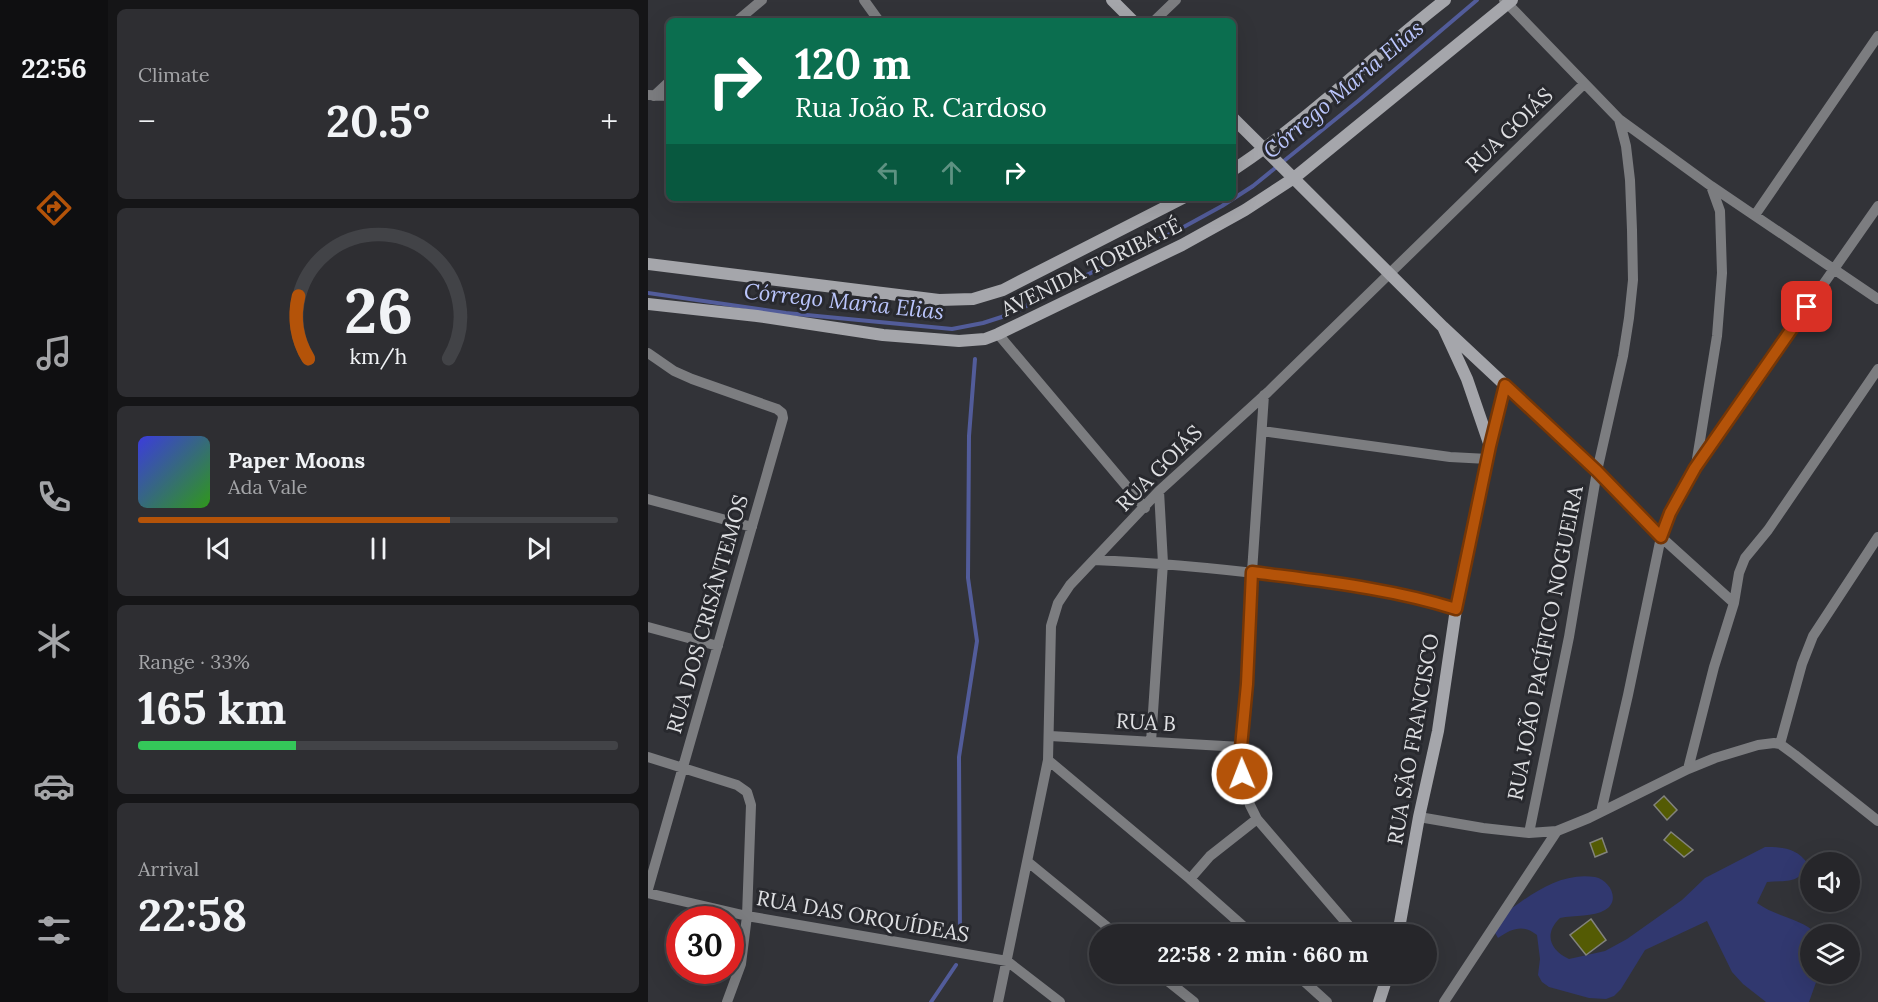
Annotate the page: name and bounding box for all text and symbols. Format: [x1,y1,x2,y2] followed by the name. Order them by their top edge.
[1257,14,1429,164] water label: Córrego Maria Elias
[795,37,911,91] text: 120 m
[696,42,774,120] icon: right
[21,51,87,85] text: 22:56
[138,62,210,87] text: Climate
[1460,82,1558,178] street label: RUA GOIÁS
[795,90,1047,124] text: Rua João R. Cardoso
[326,92,430,149] text: 20.5°
[138,100,156,142] text: −
[600,100,618,142] text: +
[872,156,905,189] icon: left
[935,156,968,189] icon: ahead
[998,156,1031,189] icon: right
[33,187,75,229] icon: directions
[995,212,1186,323] street label: AVENIDA TORIBATÉ
[343,271,413,351] text: 26
[743,277,945,325] water label: Córrego Maria Elias
[1781,281,1832,332] pin
[1790,290,1823,323] icon: arrive
[33,332,75,374] icon: music
[349,343,407,371] text: km/h
[1110,419,1208,517] street label: RUA GOIÁS
[228,446,365,474] text: Paper Moons
[228,474,307,499] text: Ada Vale
[33,476,75,518] icon: phone
[1501,482,1589,803] street label: RUA JOÃO PACÍFICO NOGUEIRA
[660,492,754,736] street label: RUA DOS CRISÂNTEMOS
[202,532,235,565] icon: previous
[362,532,395,565] icon: pause
[522,532,555,565] icon: next
[33,620,75,662] icon: climate
[1381,631,1445,847] street label: RUA SÃO FRANCISCO
[138,649,250,674] text: Range · 33%
[138,679,286,736] text: 165 km
[1115,707,1177,737] street label: RUA B
[1210,742,1274,806] position arrow
[33,765,75,807] icon: car
[1800,852,1860,984] map controls
[1800,852,1860,912] button: sound
[138,856,199,881] text: Arrival
[755,884,971,948] street label: RUA DAS ORQUÍDEAS
[138,886,247,943] text: 22:58
[666,906,744,984] speed limit sign: 30
[33,909,75,951] icon: filters
[1800,924,1860,984] button: layers
[1158,940,1368,968] text: 22:58 · 2 min · 660 m

